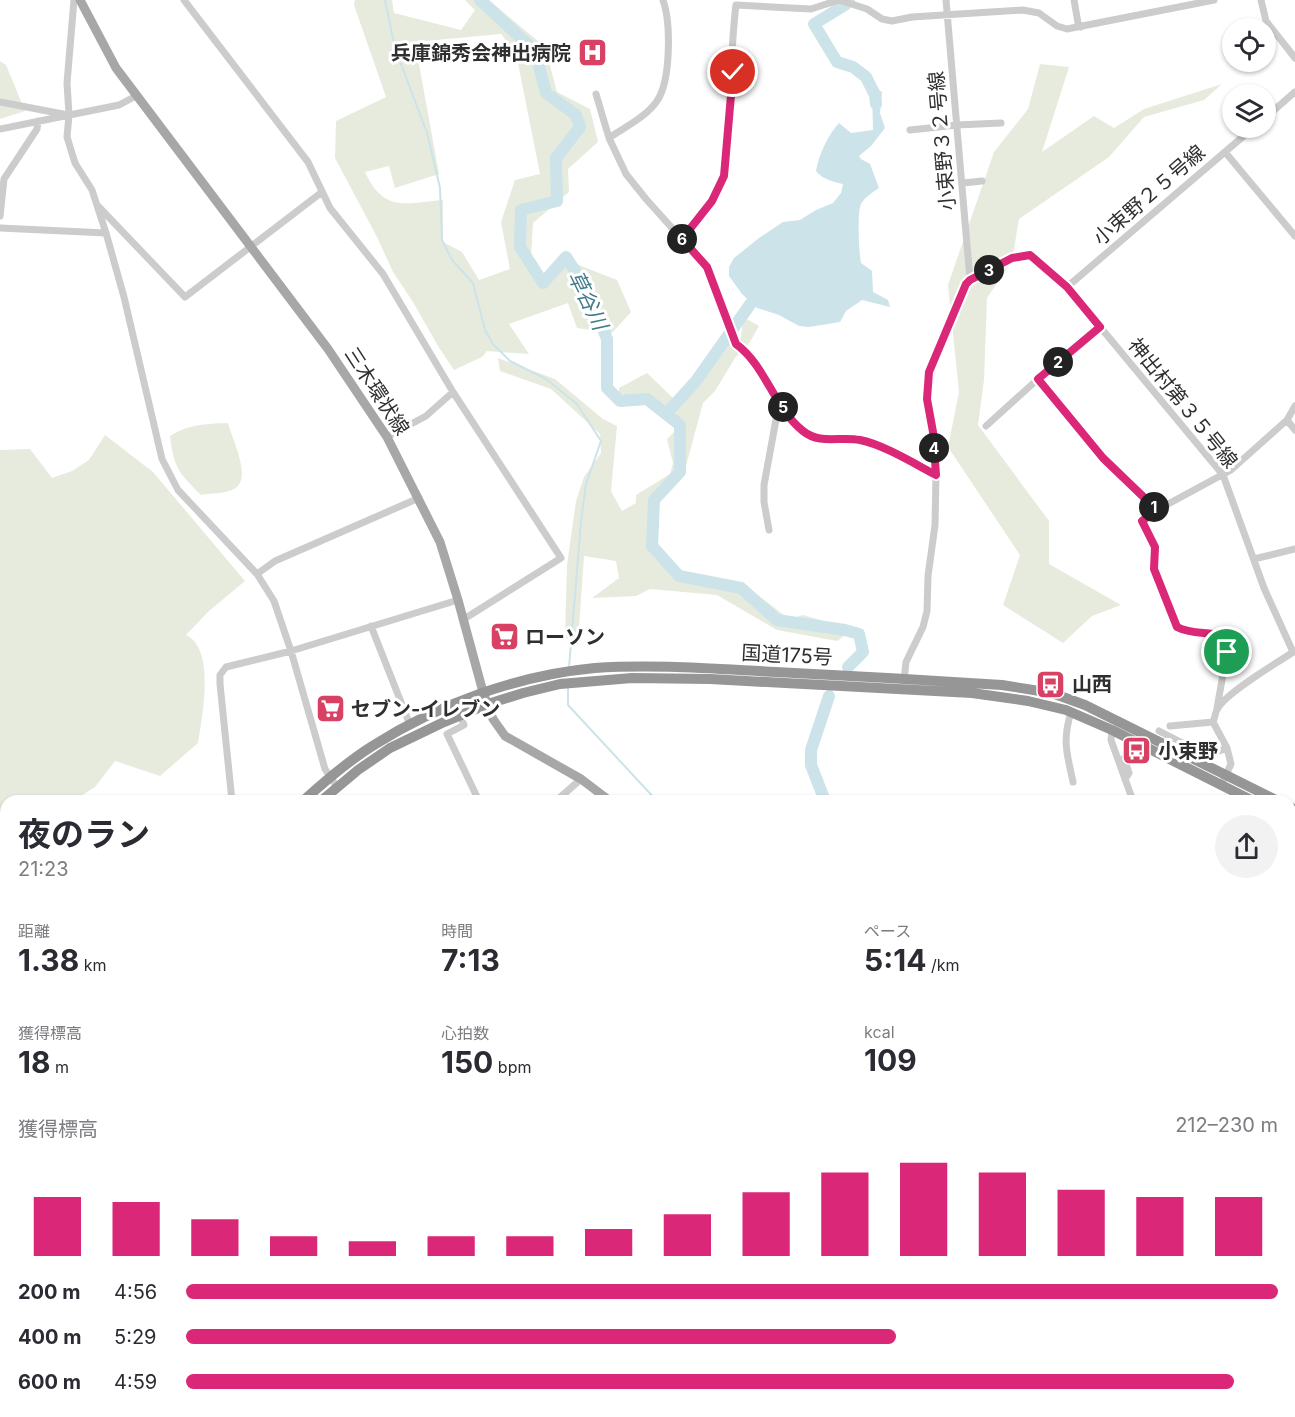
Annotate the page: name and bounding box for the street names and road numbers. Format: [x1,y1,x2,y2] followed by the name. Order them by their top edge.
[924,70,960,212] street label: 小束野３２号線
[1088,140,1210,250] street label: 小束野２５号線
[1123,333,1243,473] street label: 神出村第３５号線
[340,343,414,439] street label: 三木環状線
[741,641,833,669] street label: 国道175号

